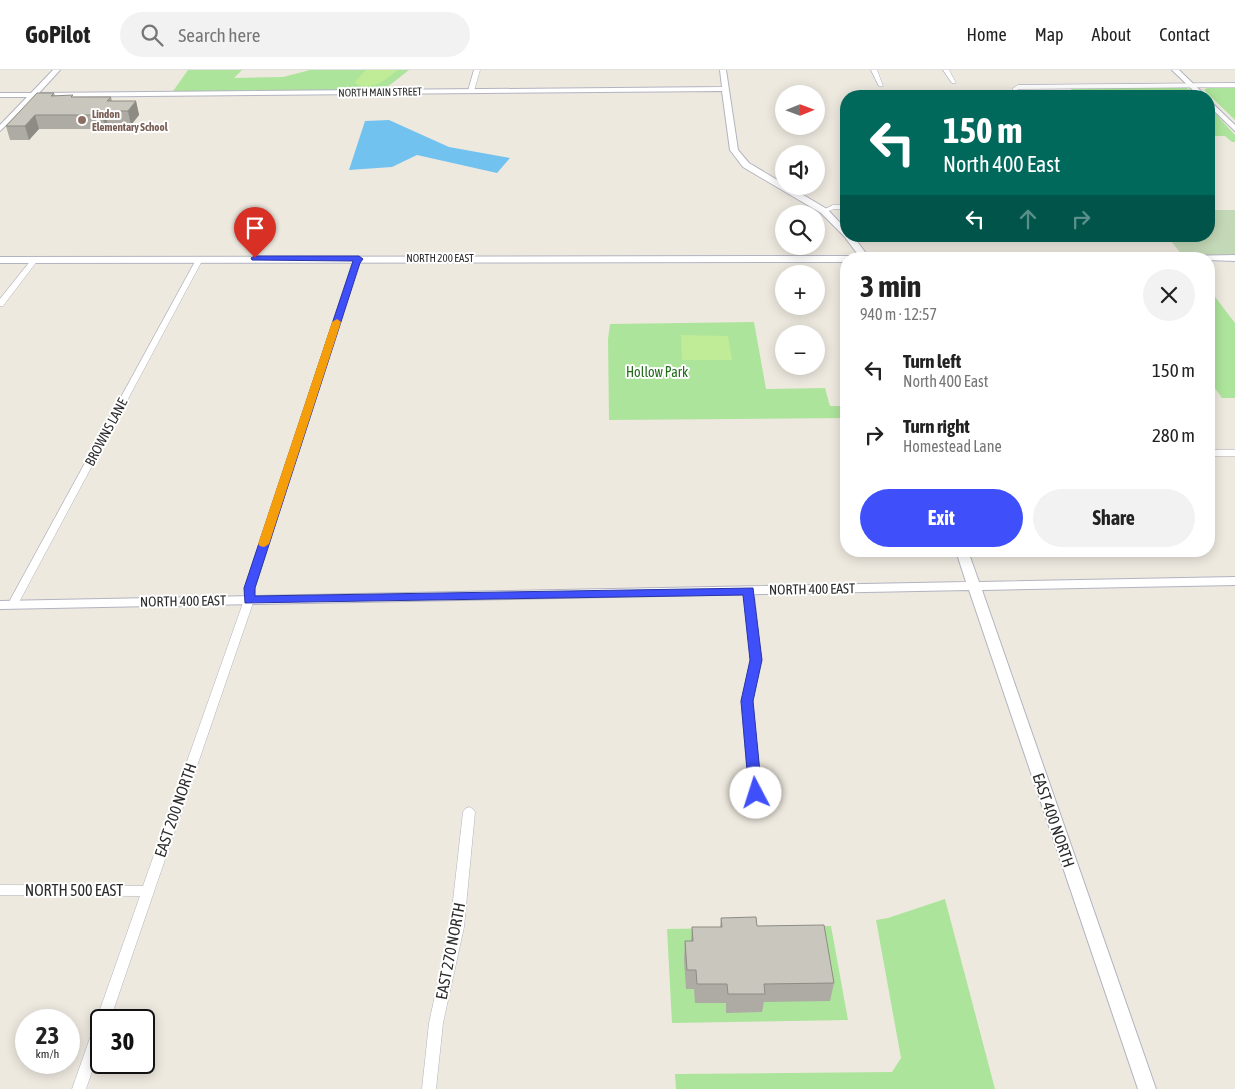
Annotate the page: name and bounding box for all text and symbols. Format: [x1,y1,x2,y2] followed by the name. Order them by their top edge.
[120,12,470,57] search box
[25,21,90,48] text: GoPilot
[138,21,166,49] icon: search
[178,24,260,46] text: Search here
[967,24,1007,45] text: Home
[1035,24,1064,45] text: Map
[1092,24,1131,45] text: About
[1159,24,1210,45] text: Contact
[338,85,422,99] street label: NORTH MAIN STREET
[775,85,825,135] north arrow
[775,85,825,375] map controls
[92,108,169,133] place label: Lindon Elementary School
[860,110,925,175] icon: left
[943,110,1022,150] text: 150 m
[76,114,88,126] marker: Lindon Elementary School
[775,145,825,195] button: sound
[943,151,1060,177] text: North 400 East
[775,205,825,255] button: search
[961,205,989,233] icon: left
[1014,205,1042,233] icon: ahead
[1067,205,1095,233] icon: right
[234,207,276,258] pin
[241,214,269,242] icon: arrive
[406,252,474,264] street label: NORTH 200 EAST
[775,265,825,315] button: +
[860,269,921,303] text: 3 min
[1143,269,1195,321] button: close
[860,305,937,323] text: 940 m · 12:57
[775,325,825,375] button: −
[903,350,961,372] text: Turn left
[860,356,888,384] icon: left
[1152,359,1195,381] text: 150 m
[626,364,688,380] park label: Hollow Park
[903,372,988,390] text: North 400 East
[82,395,131,469] street label: BROWNS LANE
[903,415,970,437] text: Turn right
[860,421,888,449] icon: right
[1152,424,1195,446] text: 280 m
[903,437,1002,455] text: Homestead Lane
[860,489,1023,547] button: Exit
[1033,489,1195,547] button: Share
[769,580,855,598] street label: NORTH 400 EAST
[140,592,226,610] street label: NORTH 400 EAST
[150,761,200,859] street label: EAST 200 NORTH
[729,766,781,818] position arrow
[1029,771,1079,869] street label: EAST 400 NORTH
[25,881,123,899] street label: NORTH 500 EAST
[432,901,468,1001] street label: EAST 270 NORTH
[90,1009,155,1074] speed limit sign: 30
[36,1021,59,1049] text: 23
[36,1047,59,1061] text: km/h

